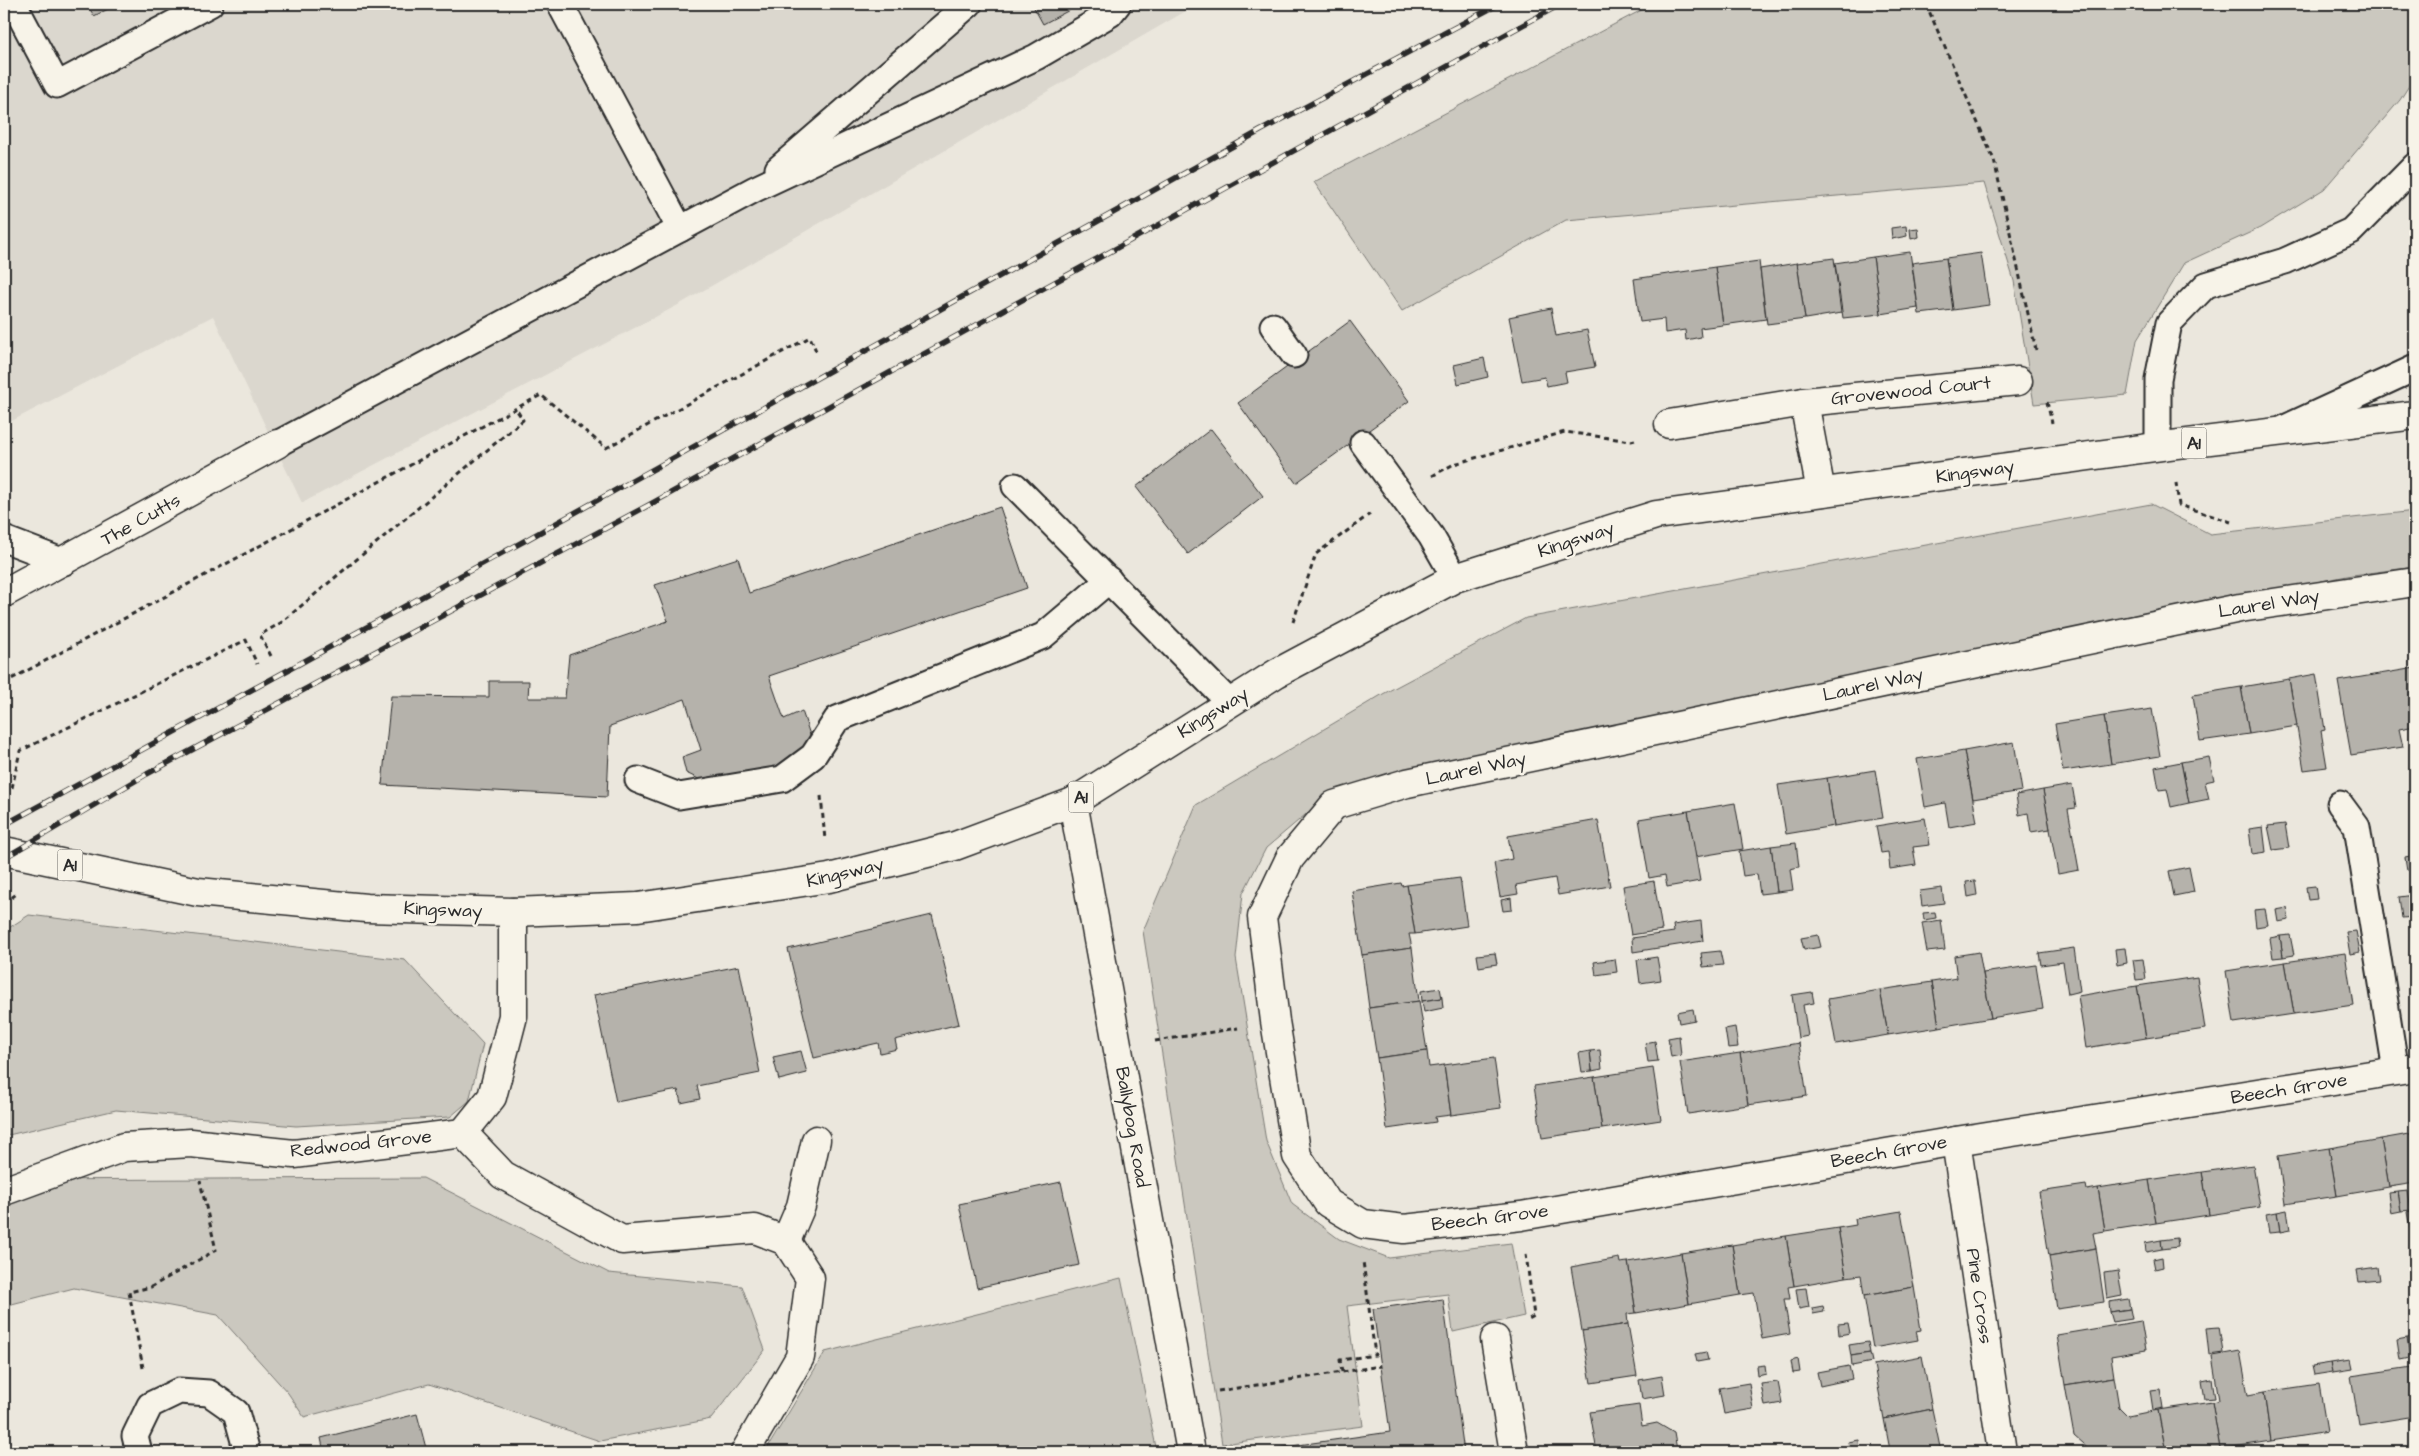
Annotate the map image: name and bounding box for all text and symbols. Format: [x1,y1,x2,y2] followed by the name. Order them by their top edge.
[1830,369,1993,413] street label: Grovewood Court
[2182,428,2206,458] road number: A1
[1934,453,2017,492] street label: Kingsway
[96,487,186,553] street label: The Cutts
[1534,515,1618,566] street label: Kingsway
[2217,583,2322,626] street label: Laurel Way
[1820,661,1926,710] street label: Laurel Way
[1172,680,1255,746] street label: Kingsway
[1423,745,1529,794] street label: Laurel Way
[1068,782,1094,812] road number: A1
[58,850,82,880] road number: A1
[804,851,887,896] street label: Kingsway
[403,895,483,926] street label: Kingsway
[1107,1065,1156,1190] street label: Ballybog Road
[2229,1066,2349,1112] street label: Beech Grove
[289,1123,433,1165] street label: Redwood Grove
[1829,1128,1949,1176] street label: Beech Grove
[1430,1197,1550,1239] street label: Beech Grove
[1959,1247,1999,1345] street label: Pine Cross

